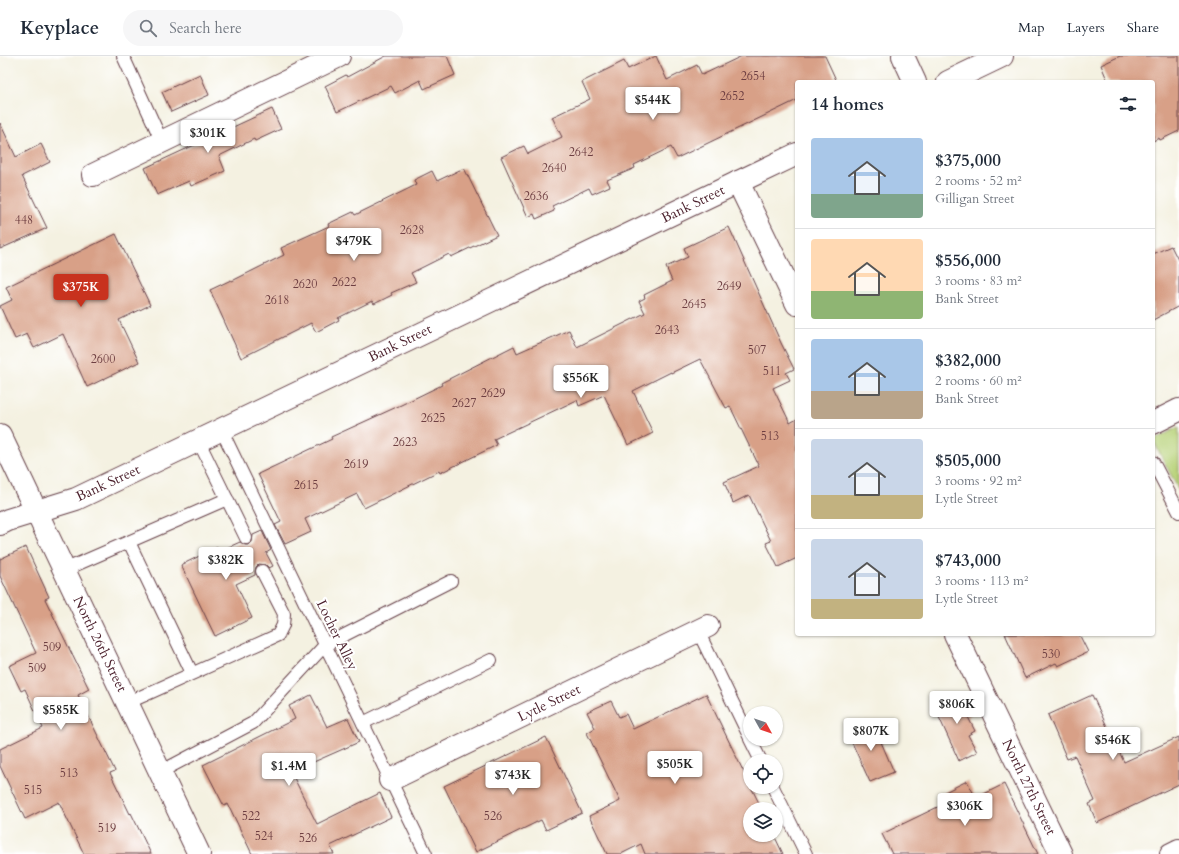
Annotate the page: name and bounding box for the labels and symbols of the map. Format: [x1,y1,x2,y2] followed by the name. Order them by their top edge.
[741,68,765,84] house number: 2654
[625,87,681,121] pin: $544K
[720,88,744,104] house number: 2652
[180,120,236,154] pin: $301K
[569,144,593,160] house number: 2642
[542,160,566,176] house number: 2640
[658,180,728,228] street label: Bank Street
[524,188,548,204] house number: 2636
[15,212,33,228] house number: 448
[400,222,424,238] house number: 2628
[326,228,382,262] pin: $479K
[53,274,109,308] pin: $375K
[332,274,356,290] house number: 2622
[293,276,317,292] house number: 2620
[717,278,741,294] house number: 2649
[265,292,289,308] house number: 2618
[682,296,706,312] house number: 2645
[365,319,435,367] street label: Bank Street
[655,322,679,338] house number: 2643
[748,342,766,358] house number: 507
[91,351,115,367] house number: 2600
[763,363,781,379] house number: 511
[553,365,609,399] pin: $556K
[481,385,505,401] house number: 2629
[452,395,476,411] house number: 2627
[421,410,445,426] house number: 2625
[761,428,779,444] house number: 513
[393,434,417,450] house number: 2623
[344,456,368,472] house number: 2619
[73,460,144,506] street label: Bank Street
[294,477,318,493] house number: 2615
[198,547,254,581] pin: $382K
[69,593,132,696] street label: North 26th Street
[312,597,362,674] street label: Locher Alley
[43,639,61,655] house number: 509
[1042,646,1060,662] house number: 530
[28,660,46,676] house number: 509
[514,679,584,726] street label: Lytle Street
[929,691,985,725] pin: $806K
[33,697,89,731] pin: $585K
[743,706,783,746] north arrow
[843,718,899,752] pin: $807K
[1085,727,1141,761] pin: $546K
[998,736,1061,839] street label: North 27th Street
[647,751,703,785] pin: $505K
[261,753,317,787] pin: $1.4M
[485,762,541,796] pin: $743K
[60,765,78,781] house number: 513
[24,782,42,798] house number: 515
[937,793,993,827] pin: $306K
[242,808,260,824] house number: 522
[484,808,502,824] house number: 526
[98,820,116,836] house number: 519
[255,828,273,844] house number: 524
[299,830,317,846] house number: 526

